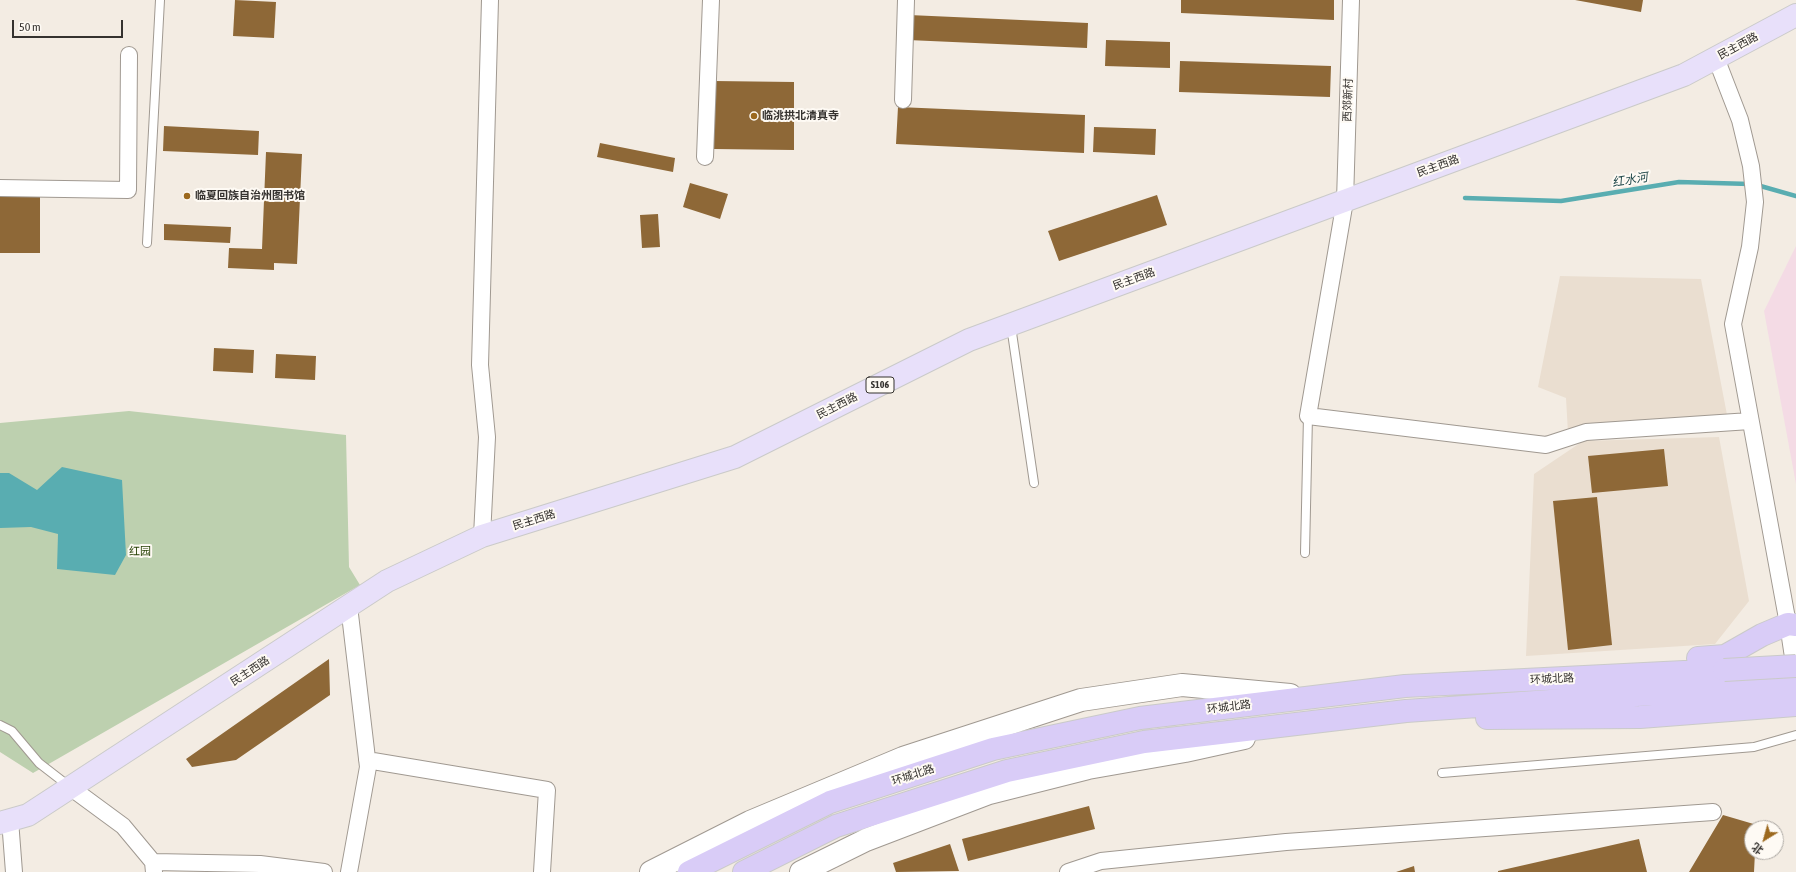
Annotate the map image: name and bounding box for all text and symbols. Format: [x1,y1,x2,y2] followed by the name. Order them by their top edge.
[14,12,125,38] scale bar
[19,20,41,34] text: 50 m
[1715,30,1761,62] street label: 民主西路
[1341,78,1355,122] street label: 西郊新村
[762,109,839,123] place label: 临洮拱北清真寺
[749,111,759,121] marker: 临洮拱北清真寺
[1415,152,1461,180] street label: 民主西路
[1611,170,1649,190] water label: 红水河
[195,189,305,203] place label: 临夏回族自治州图书馆
[182,191,192,201] marker: 临夏回族自治州图书馆
[1111,265,1157,293] street label: 民主西路
[866,377,894,393] road number: S106
[814,390,860,422] street label: 民主西路
[511,507,557,533] street label: 民主西路
[129,545,151,559] park label: 红园
[228,653,272,689] street label: 民主西路
[1530,671,1574,687] street label: 环城北路
[1206,698,1252,716] street label: 环城北路
[890,762,936,788] street label: 环城北路
[1744,820,1784,860] north arrow
[1749,841,1765,857] text: 北

